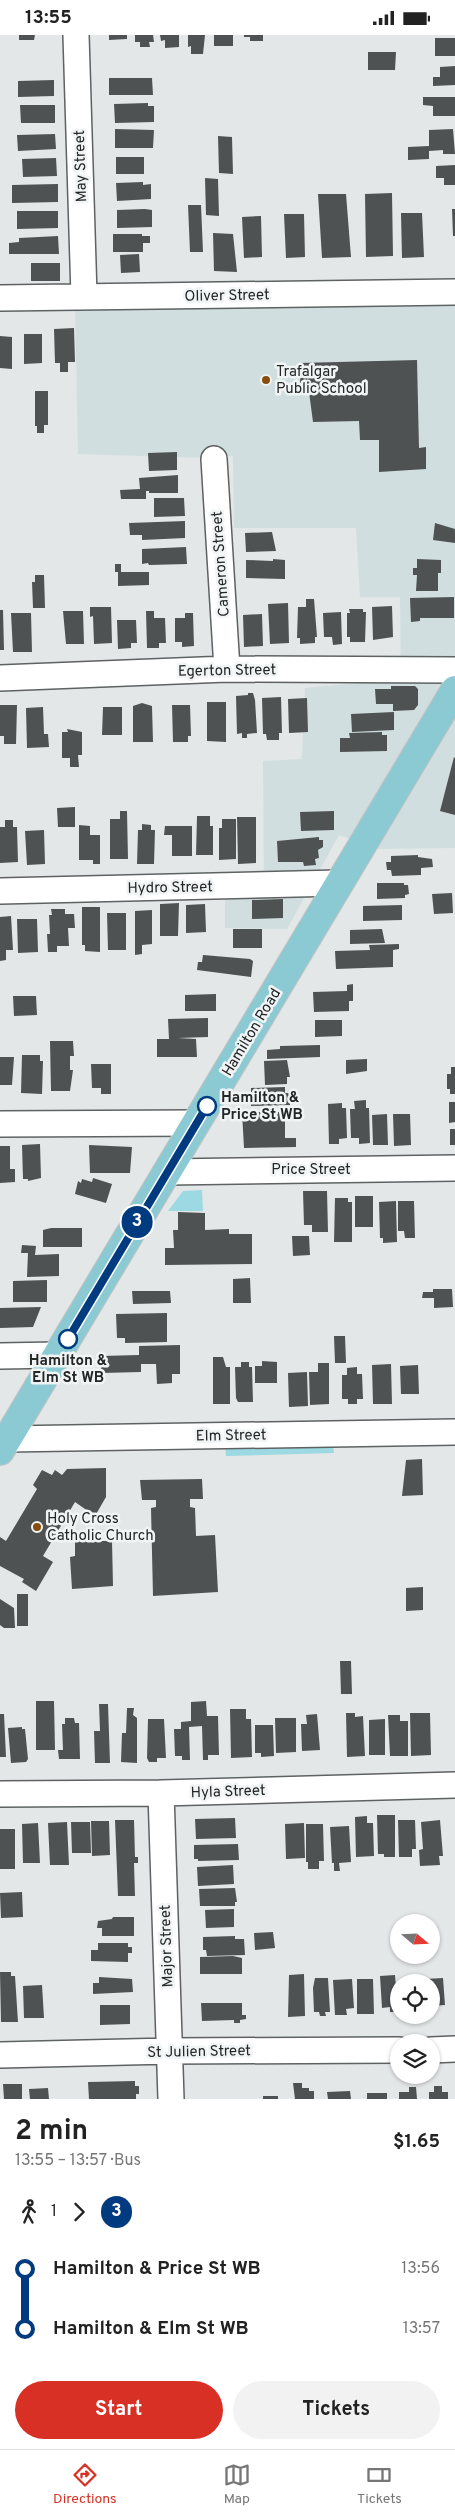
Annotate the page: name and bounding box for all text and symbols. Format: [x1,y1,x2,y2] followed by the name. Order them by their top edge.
[25,6,72,30] text: 13:55
[71,130,92,202] street label: May Street
[184,286,270,307] street label: Oliver Street
[276,363,367,399] place label: Trafalgar Public School
[260,374,272,386] marker: Trafalgar Public School
[208,510,235,617] street label: Cameron Street
[178,661,276,682] street label: Egerton Street
[127,878,213,899] street label: Hydro Street
[219,985,286,1080] street label: Hamilton Road
[221,1089,303,1125] place label: Hamilton & Price St WB
[197,1096,217,1116] marker: Hamilton & Price St WB
[271,1161,351,1180] street label: Price Street
[121,1206,153,1238] line badge: 3
[132,1210,142,1233] text: 3
[58,1329,78,1349] marker: Hamilton & Elm St WB
[29,1352,108,1388] place label: Hamilton & Elm St WB
[196,1426,266,1447] street label: Elm Street
[47,1510,154,1546] place label: Holy Cross Catholic Church
[31,1521,43,1533] marker: Holy Cross Catholic Church
[190,1782,266,1803] street label: Hyla Street
[157,1904,178,1988] street label: Major Street
[390,1914,440,1964] north arrow
[390,1914,440,2084] map controls
[390,1974,440,2024] button: locate
[390,2034,440,2084] button: layers
[147,2042,251,2063] street label: St Julien Street
[15,2114,88,2150] text: 2 min
[393,2130,440,2154] text: $1.65
[15,2151,141,2171] text: 13:55 – 13:57 · Bus
[15,2198,43,2226] icon: walk
[65,2198,93,2226] icon: forward
[111,2200,122,2223] text: 3
[51,2202,57,2222] text: 1
[53,2257,261,2281] text: Hamilton & Price St WB
[401,2259,440,2279] text: 13:56
[53,2317,249,2341] text: Hamilton & Elm St WB
[403,2319,440,2339] text: 13:57
[15,2381,223,2439] button: Start
[233,2381,440,2439] button: Tickets
[53,2461,117,2508] tab: Directions
[223,2461,251,2508] tab: Map
[357,2461,402,2508] tab: Tickets

